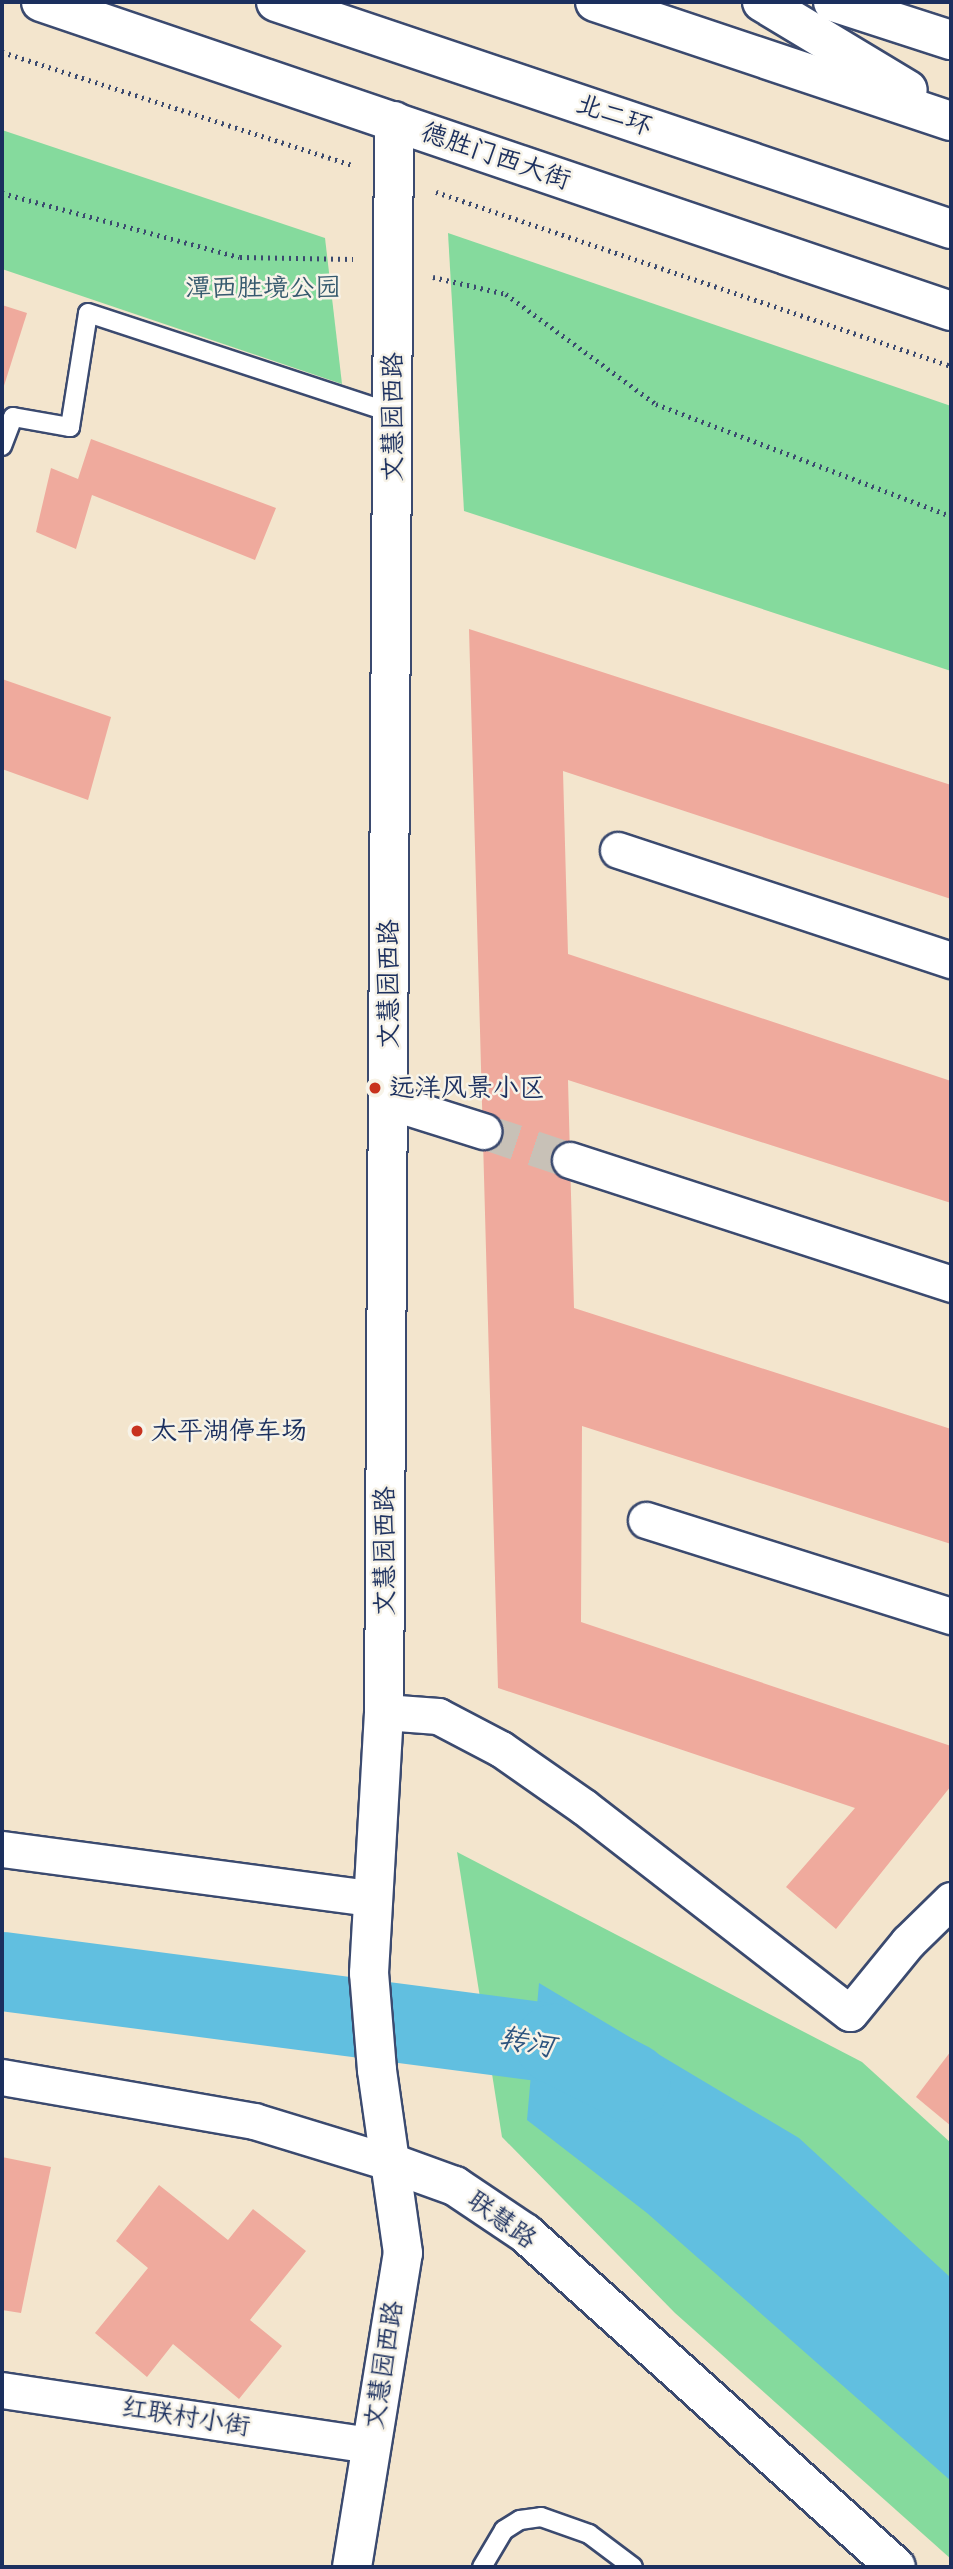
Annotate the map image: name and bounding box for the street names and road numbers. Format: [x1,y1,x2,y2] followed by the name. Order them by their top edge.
[572,88,656,142] street label: 北二环
[417,116,575,196] street label: 德胜门西大街
[377,352,409,482] street label: 文慧园西路
[373,919,405,1049] street label: 文慧园西路
[369,1486,401,1616] street label: 文慧园西路
[461,2184,543,2256] street label: 联慧路
[358,2298,410,2432] street label: 文慧园西路
[119,2391,253,2443] street label: 红联村小街

